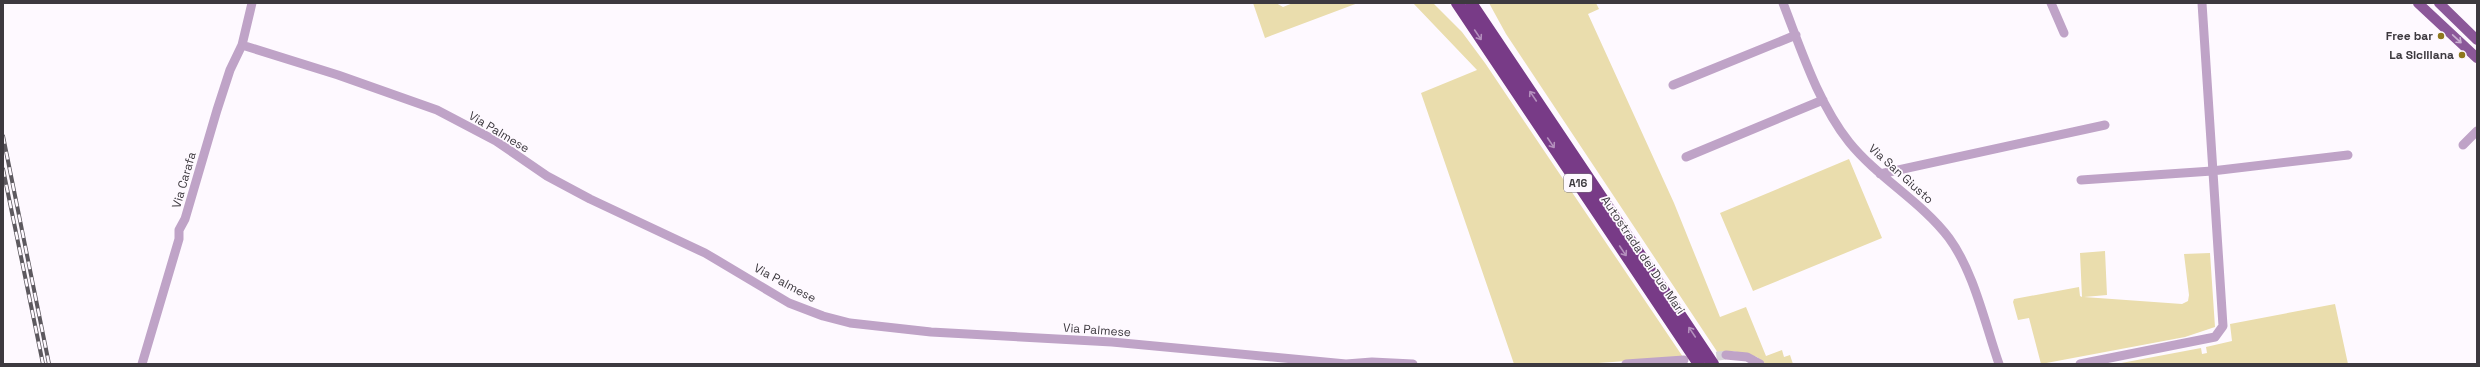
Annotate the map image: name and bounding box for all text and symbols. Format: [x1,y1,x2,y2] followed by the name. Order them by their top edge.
[2386,28,2433,44] place label: Free bar
[1474,30,1482,41] one-way arrow
[2436,31,2446,41] marker: Free bar
[2452,34,2462,44] one-way arrow
[2389,47,2454,63] place label: La Siciliana
[2457,50,2467,60] marker: La Siciliana
[1529,91,1537,102] one-way arrow
[466,108,532,156] street label: Via Palmese
[1547,137,1555,148] one-way arrow
[1865,141,1937,207] street label: Via San Giusto
[168,150,200,210] street label: Via Carafa
[1564,174,1592,192] road number: A16
[1597,193,1689,317] street label: Autostrada dei Due Mari
[1620,245,1628,257] one-way arrow
[751,260,819,306] street label: Via Palmese
[1062,320,1132,340] street label: Via Palmese
[1688,326,1696,337] one-way arrow

